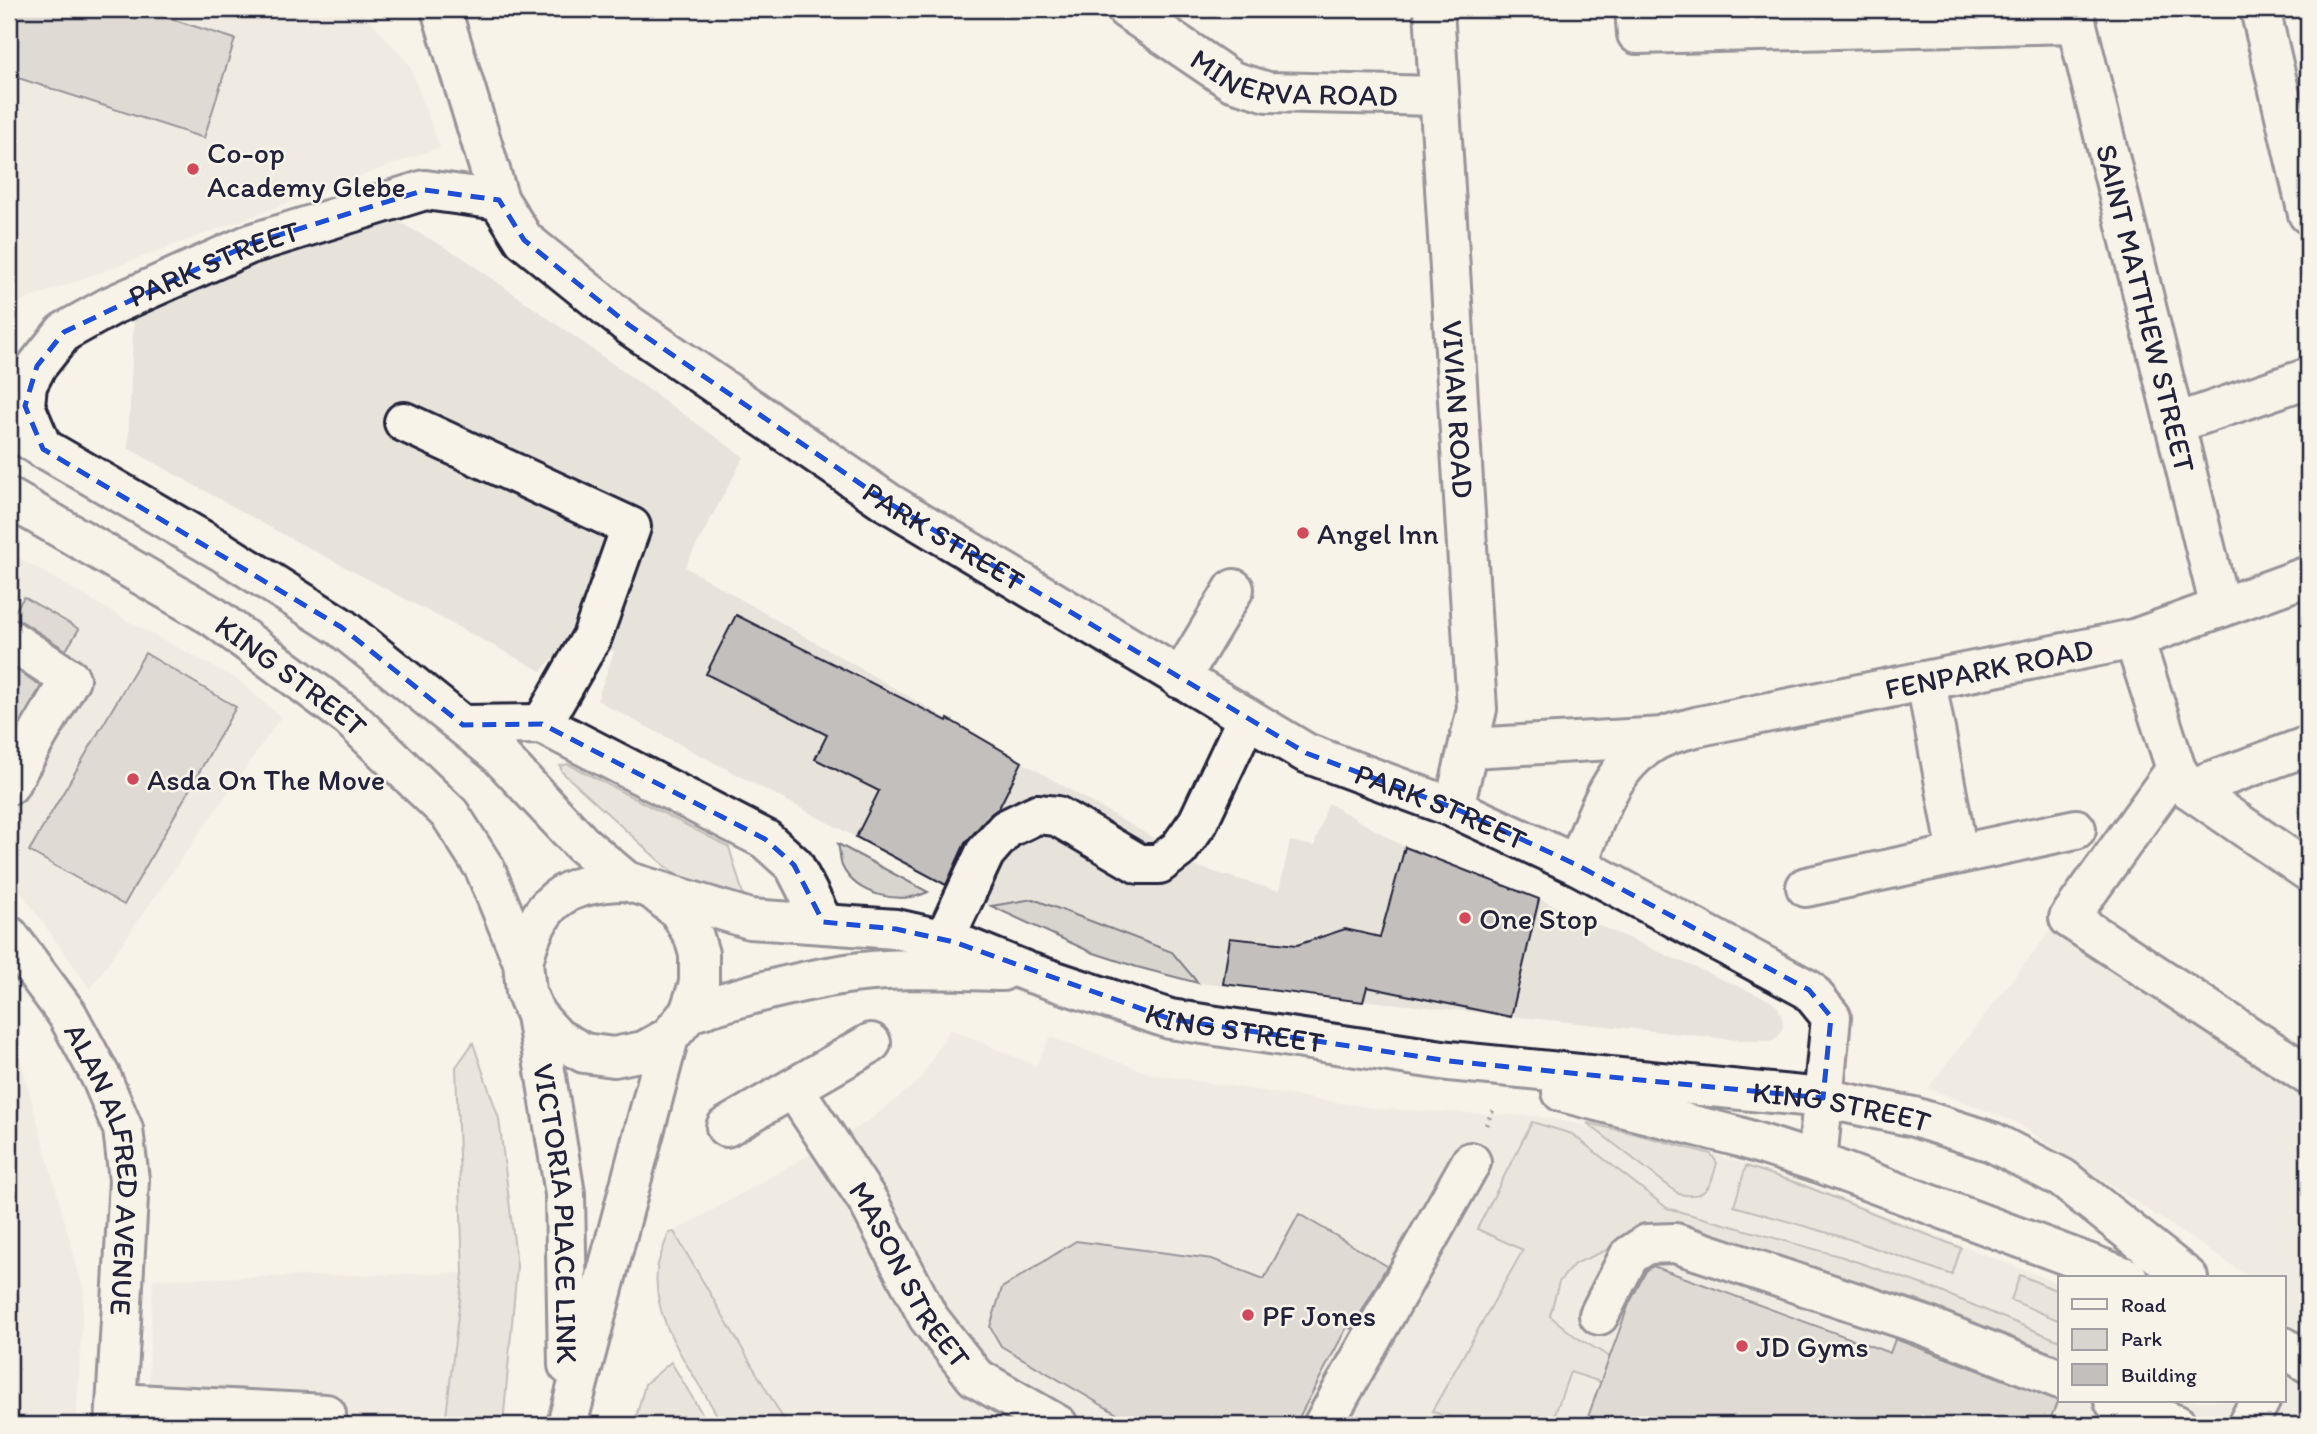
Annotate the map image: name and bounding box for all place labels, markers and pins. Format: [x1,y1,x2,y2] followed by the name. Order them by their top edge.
[207,134,406,205] place label: Co-op Academy Glebe
[185,161,201,177] marker: Co-op Academy Glebe
[1317,515,1439,552] place label: Angel Inn
[1295,525,1311,541] marker: Angel Inn
[147,761,385,798] place label: Asda On The Move
[125,771,141,787] marker: Asda On The Move
[1479,900,1598,937] place label: One Stop
[1457,910,1473,926] marker: One Stop
[1262,1297,1376,1334] place label: PF Jones
[1240,1307,1256,1323] marker: PF Jones
[1756,1328,1869,1365] place label: JD Gyms
[1734,1338,1750,1354] marker: JD Gyms

